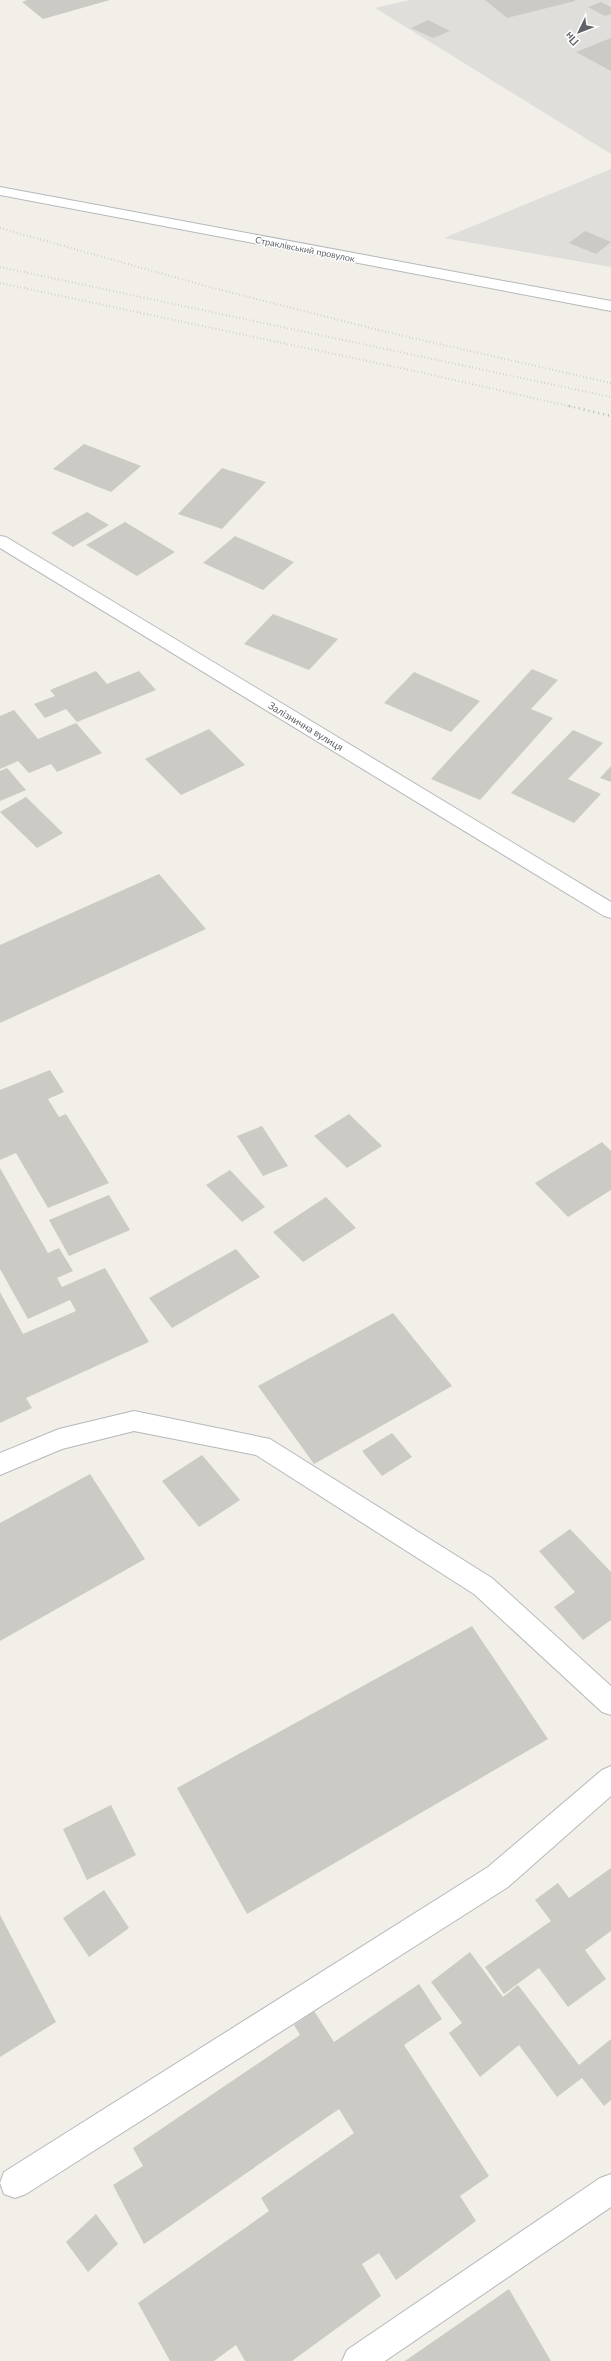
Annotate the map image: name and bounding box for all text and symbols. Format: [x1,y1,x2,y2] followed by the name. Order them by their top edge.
[559,12,599,52] north arrow
[562,29,581,49] text: Пн
[254,234,356,264] street label: Страклівський провулок
[266,699,346,753] street label: Залізнична вулиця

